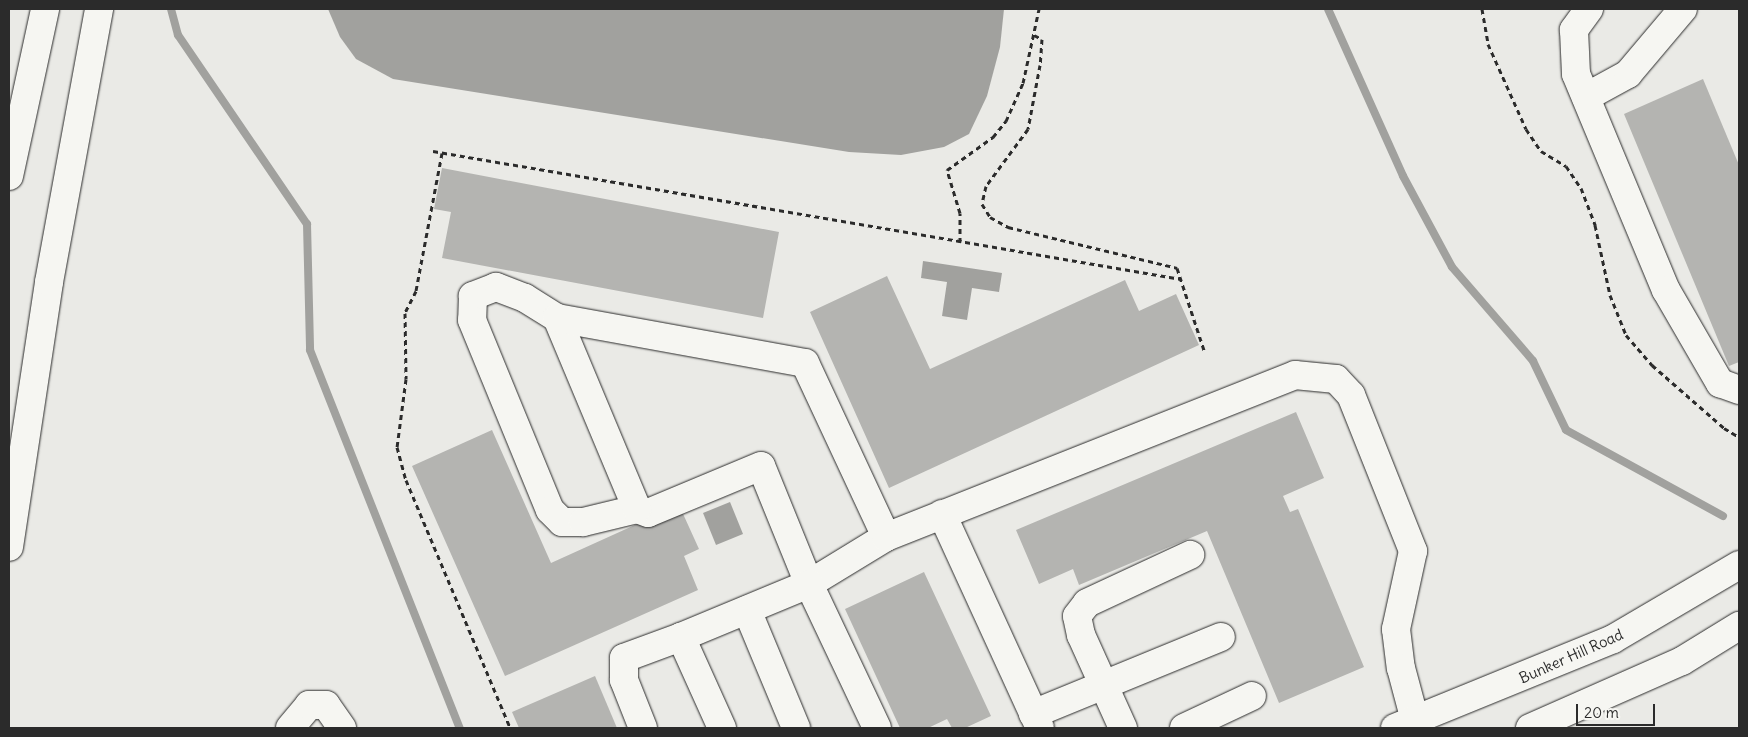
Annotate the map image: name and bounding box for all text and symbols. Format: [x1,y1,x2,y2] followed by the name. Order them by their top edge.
[1516,625,1626,687] street label: Bunker Hill Road
[1578,694,1657,726] scale bar
[1584,703,1619,722] text: 20 m

